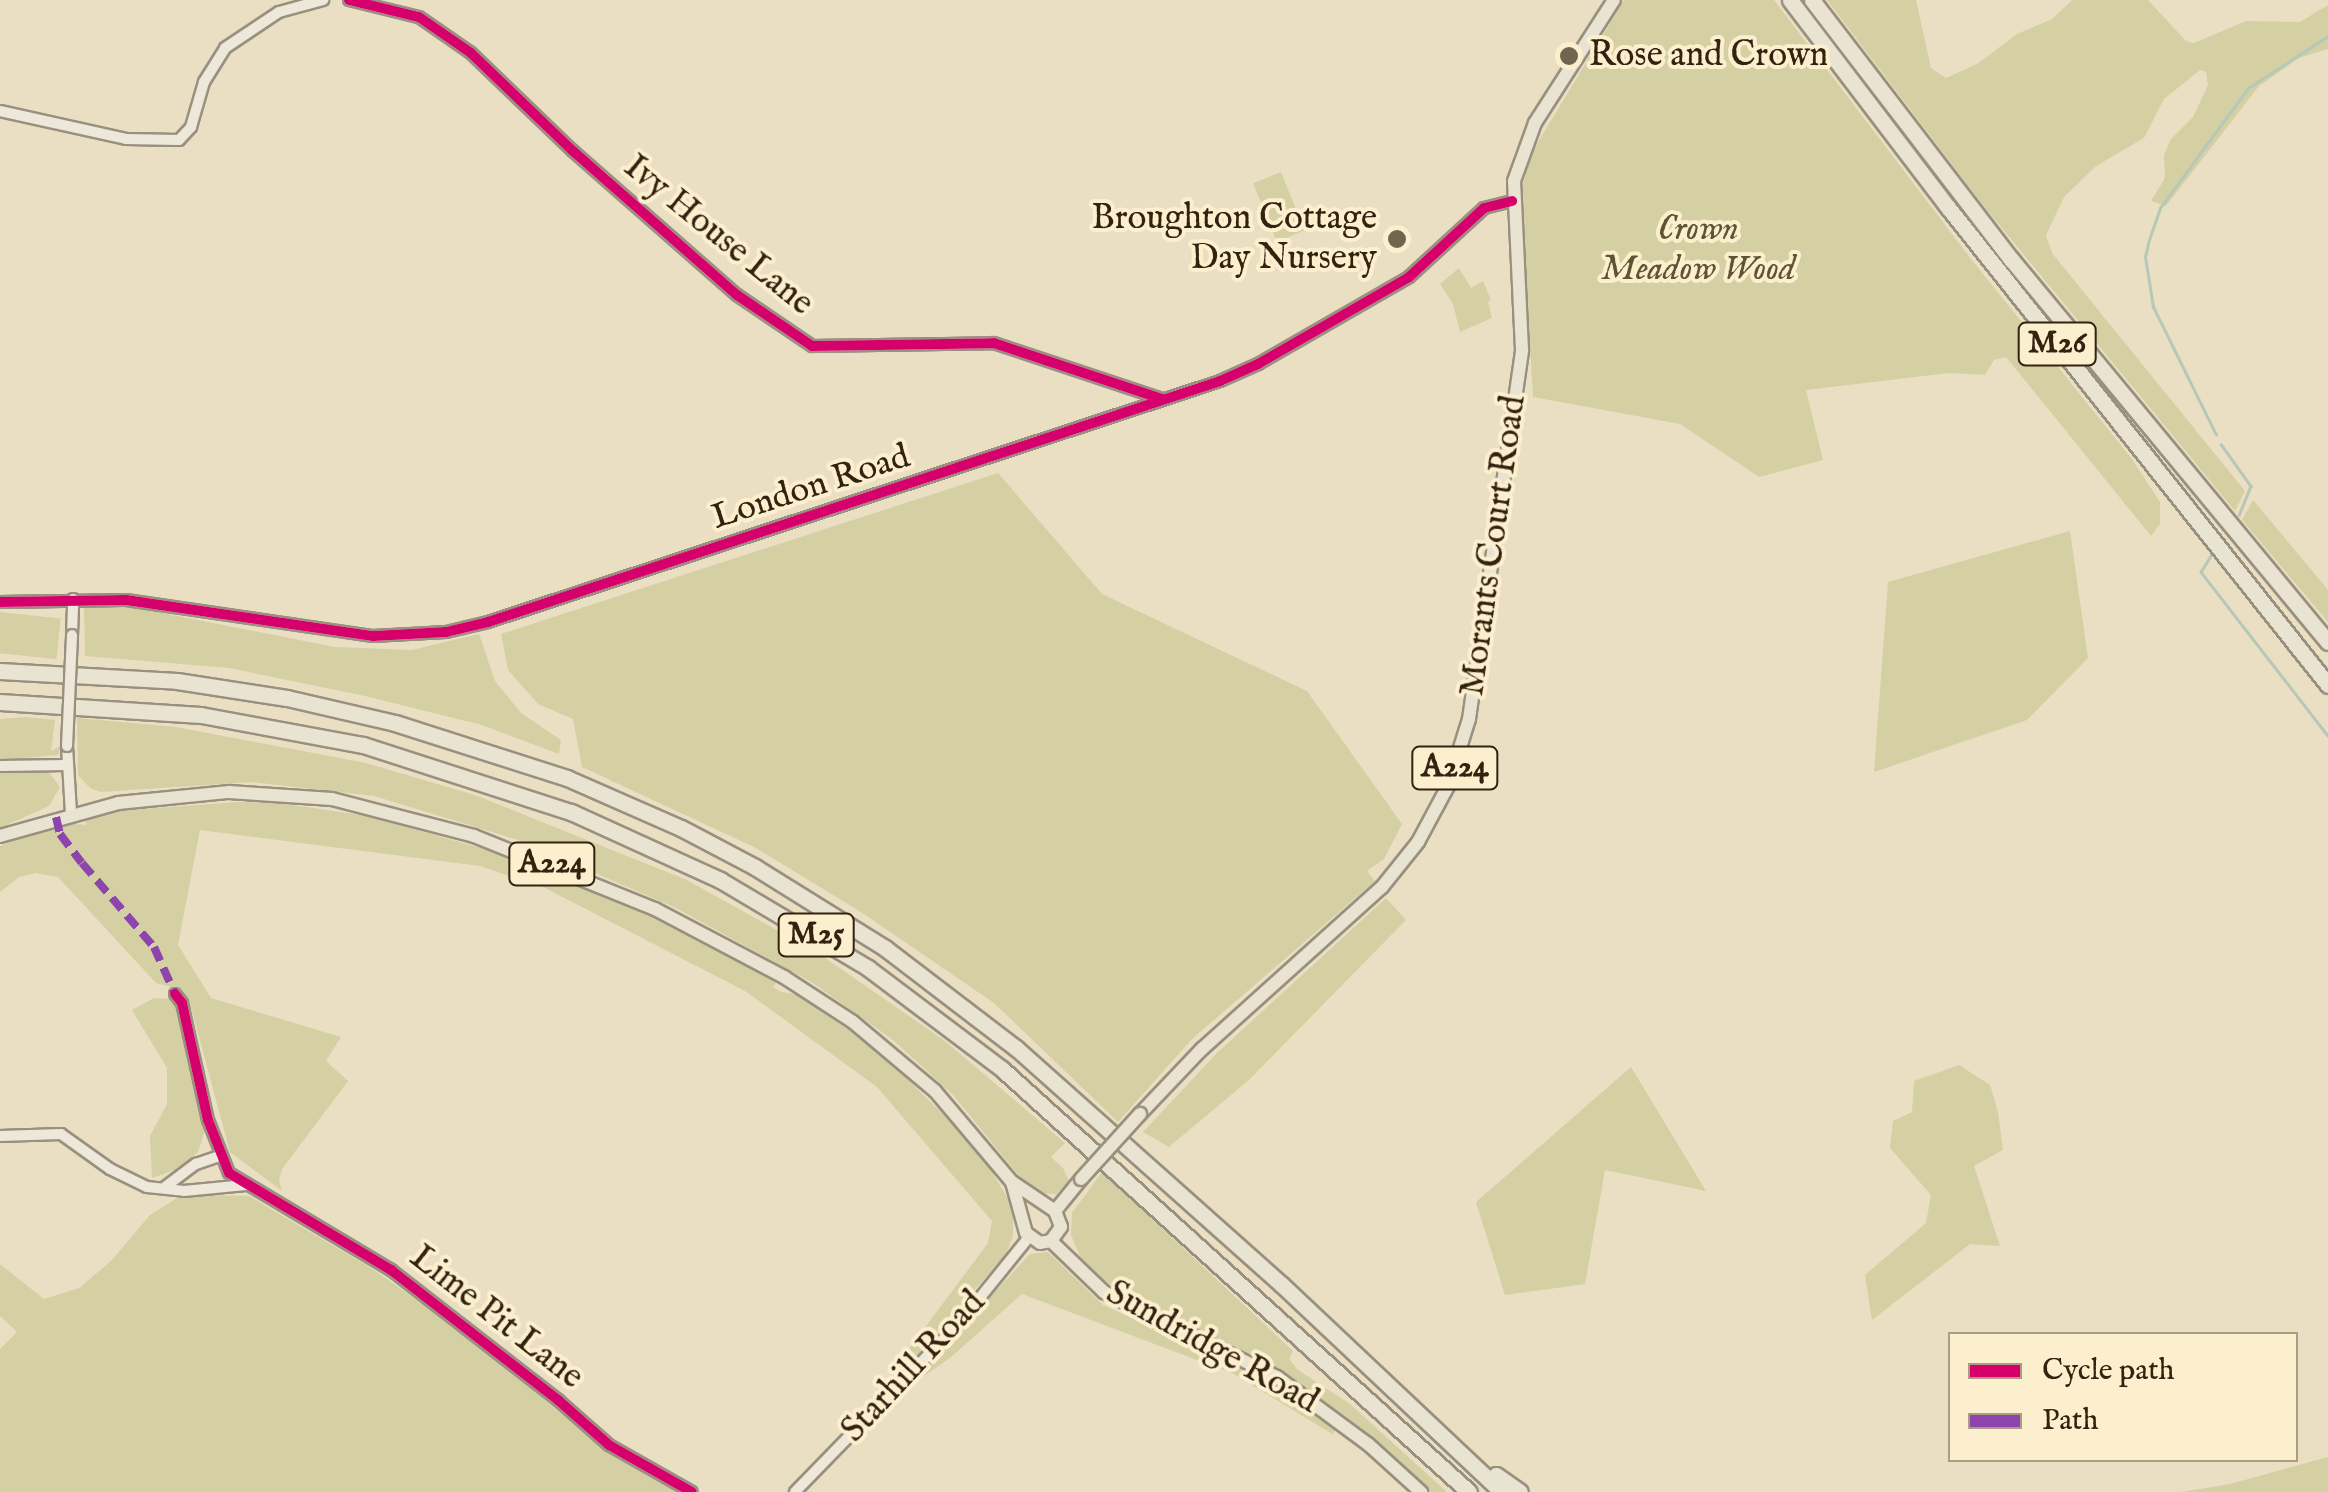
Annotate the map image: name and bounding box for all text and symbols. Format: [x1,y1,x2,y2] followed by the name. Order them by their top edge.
[1589,35,1828,77] place label: Rose and Crown
[1558,45,1580,67] marker: Rose and Crown
[615,147,821,325] street label: Ivy House Lane
[1092,198,1377,280] place label: Broughton Cottage Day Nursery
[1601,209,1795,291] park label: Crown Meadow Wood
[1386,228,1408,250] marker: Broughton Cottage Day Nursery
[2017,317,2097,371] road number: M26
[1452,393,1536,699] street label: Morants Court Road
[707,436,915,540] street label: London Road
[1410,741,1500,795] road number: A224
[507,837,597,891] road number: A224
[776,908,856,962] road number: M25
[401,1237,591,1399] street label: Lime Pit Lane
[1099,1272,1325,1424] street label: Sundridge Road
[833,1283,995,1451] street label: Starhill Road
[1948,1332,2298,1462] legend
[2042,1352,2175,1390] text: Cycle path
[2042,1402,2098,1440] text: Path

